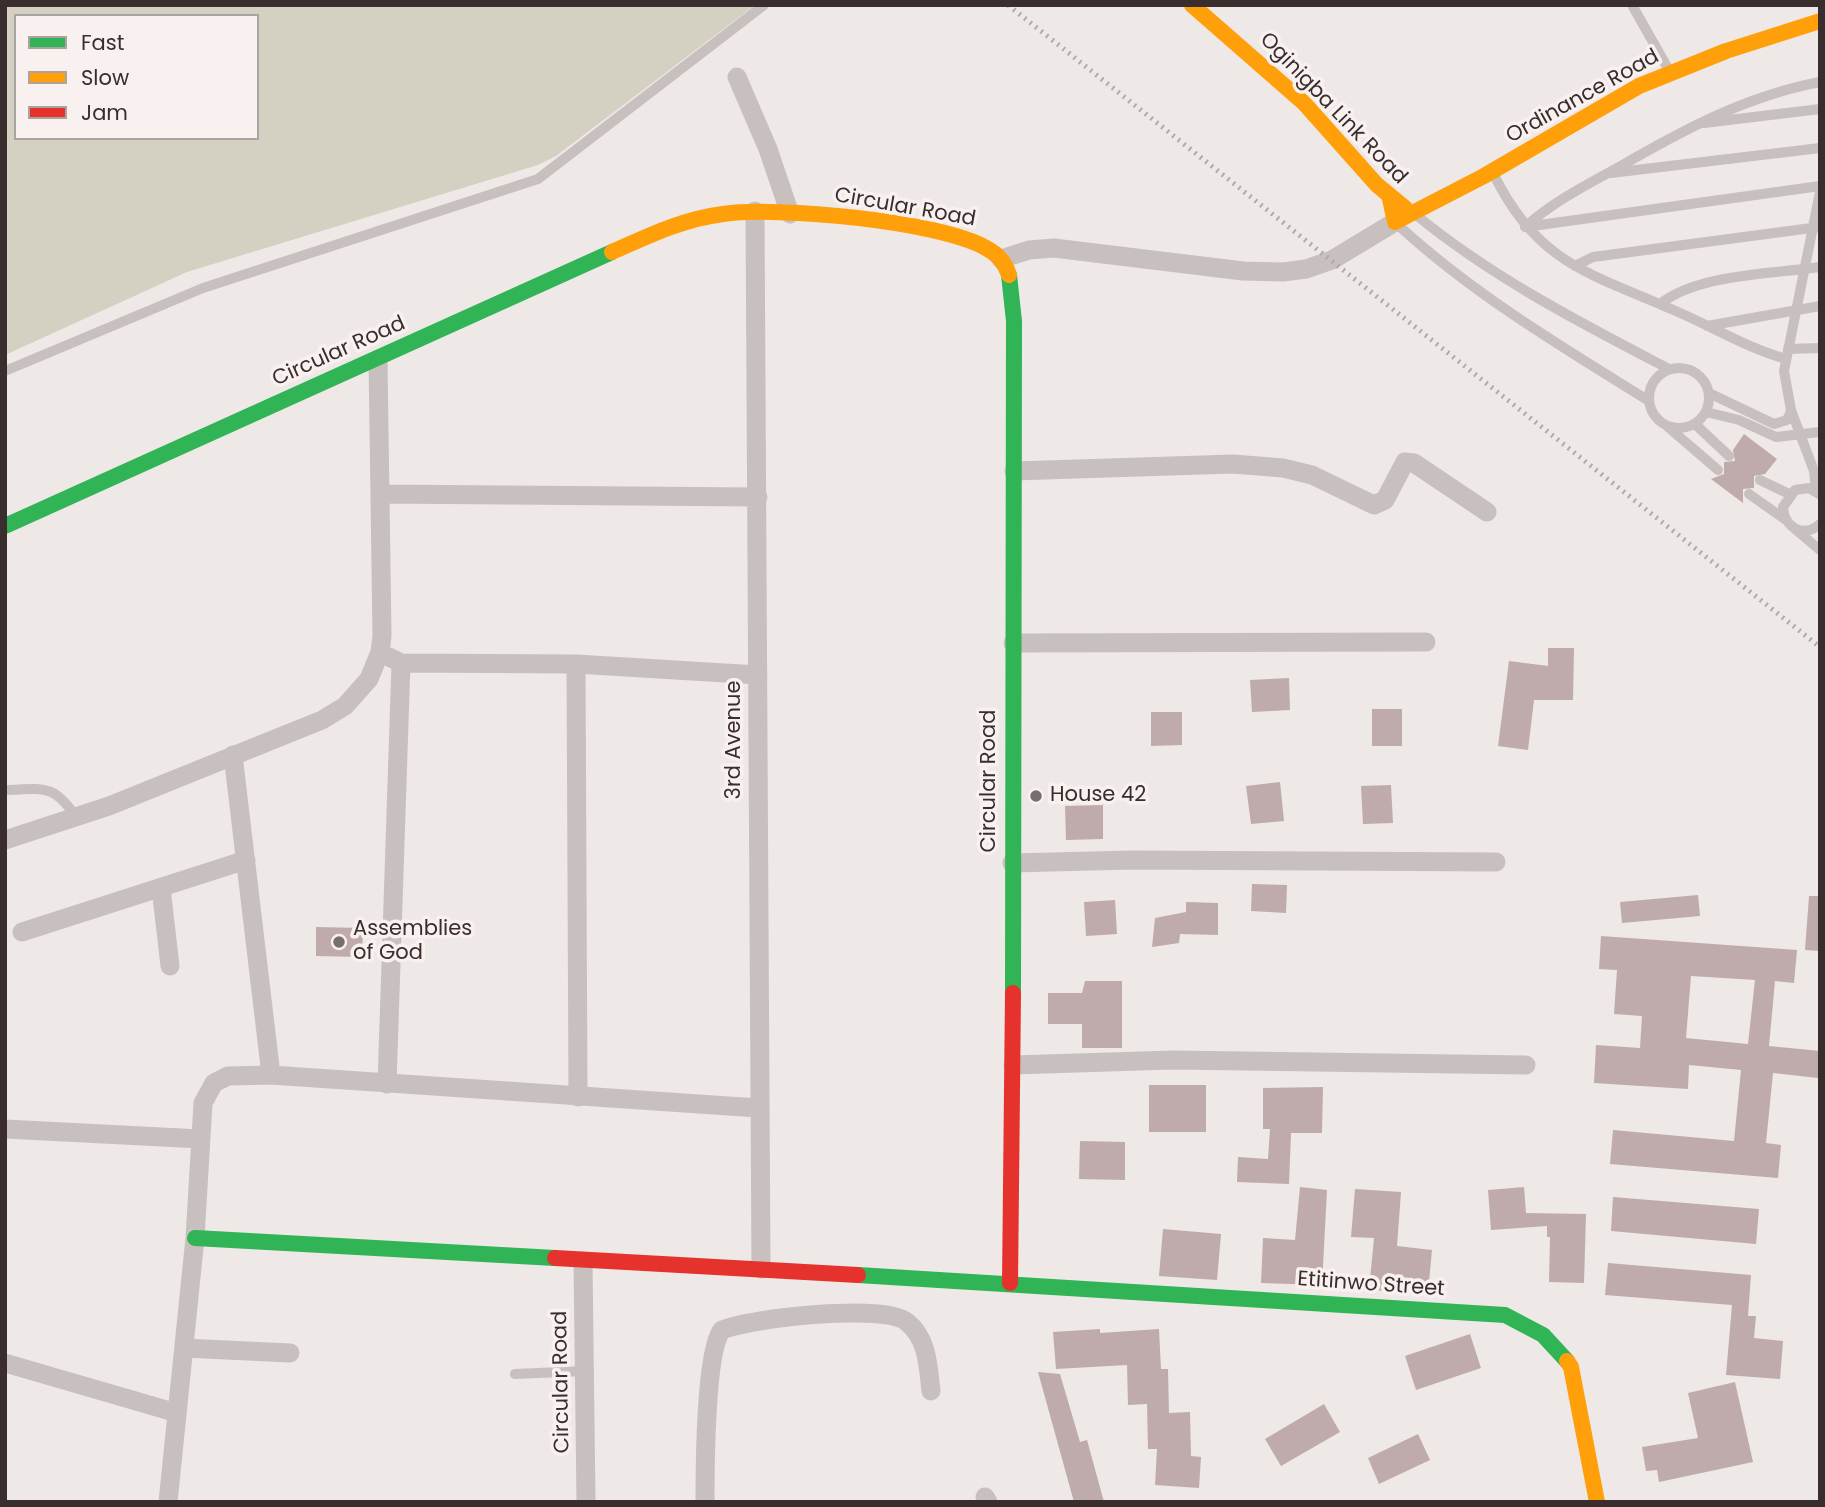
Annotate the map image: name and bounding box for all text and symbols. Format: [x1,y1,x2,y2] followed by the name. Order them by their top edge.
[14,14,259,140] legend
[81,28,124,57] text: Fast
[1254,28,1412,190] street label: Oginigba Link Road
[1502,45,1664,149] street label: Ordinance Road
[81,63,129,92] text: Slow
[81,98,128,127] text: Jam
[832,183,978,233] street label: Circular Road
[269,311,409,393] street label: Circular Road
[722,681,748,799] street label: 3rd Avenue
[977,710,1003,852] street label: Circular Road
[1050,783,1146,809] place label: House 42
[1028,788,1044,804] marker: House 42
[353,917,472,967] place label: Assemblies of God
[331,934,347,950] marker: Assemblies of God
[1297,1267,1445,1303] street label: Etitinwo Street
[548,1310,576,1454] street label: Circular Road

